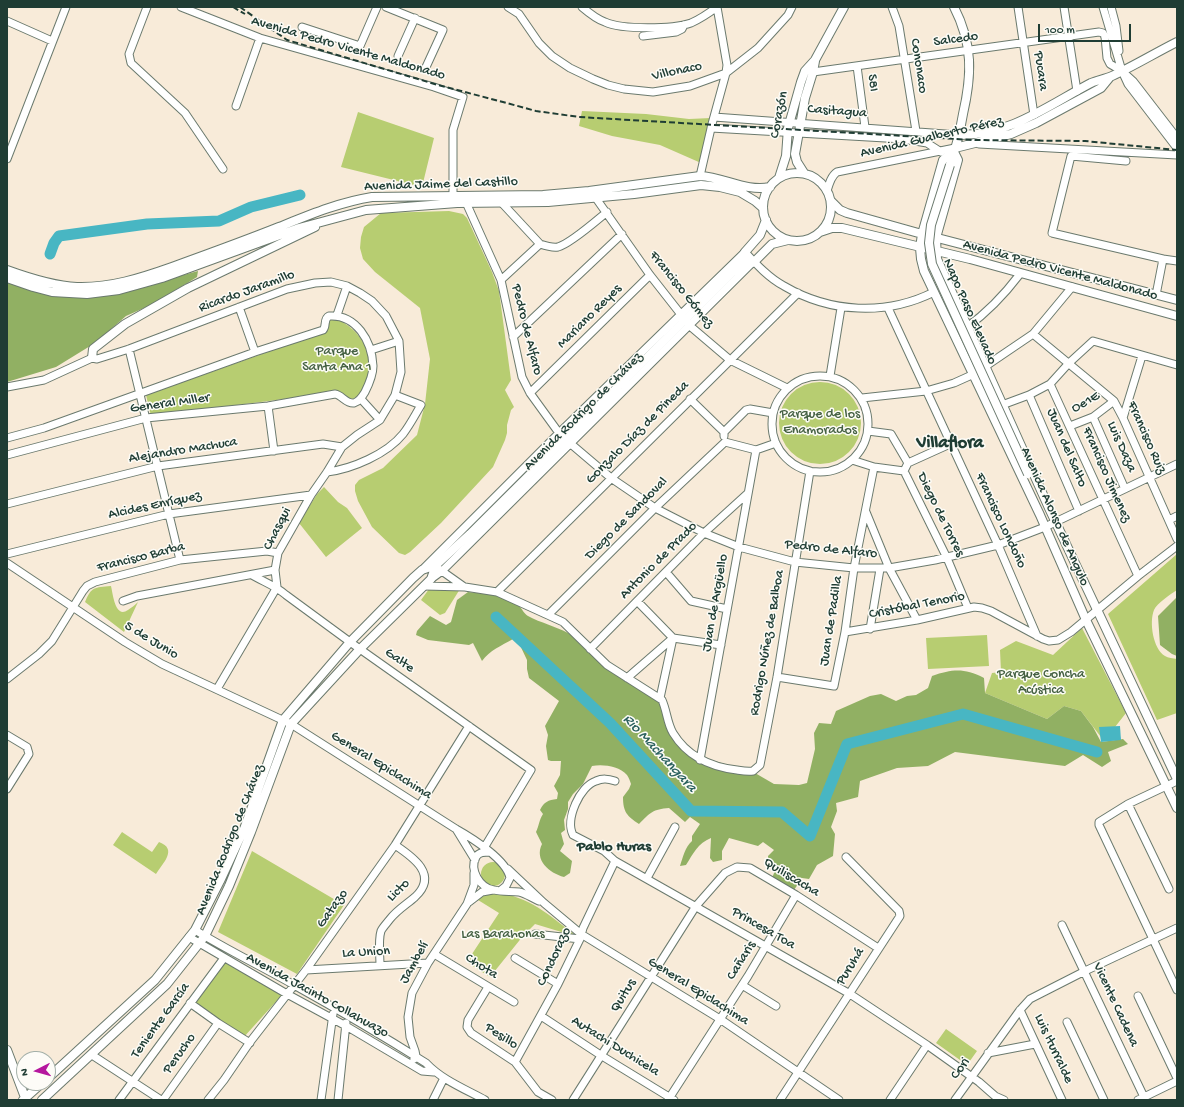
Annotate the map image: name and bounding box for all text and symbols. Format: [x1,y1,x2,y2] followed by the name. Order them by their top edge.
[249,13,447,85] street label: Avenida Pedro Vicente Maldonado
[1040,16,1133,42] scale bar
[1045,24,1075,38] text: 100 m
[933,29,979,51] street label: Salcedo
[905,37,931,95] street label: Cononaco
[1029,50,1051,92] street label: Pucara
[650,59,704,85] street label: Villonaco
[863,73,881,93] street label: S8I
[767,90,793,140] street label: Corazón
[807,102,867,122] street label: Casitagua
[859,113,1005,163] street label: Avenida Gualberto Pérez
[364,174,518,196] street label: Avenida Jaime del Castillo
[961,237,1159,305] street label: Avenida Pedro Vicente Maldonado
[645,248,717,332] street label: Francisco Gómez
[938,256,1000,368] street label: Napo Paso Elevado
[197,267,297,317] street label: Ricardo Jaramillo
[554,281,626,353] street label: Mariano Reyes
[507,283,545,377] street label: Pedro de Alfaro
[302,344,372,376] park label: Parque Santa Ana 1
[521,349,647,475] street label: Avenida Rodrigo de Chávez
[583,378,693,488] street label: Gonzalo Díaz de Pineda
[1069,388,1103,418] street label: Oe1E
[129,390,211,418] street label: General Miller
[1122,399,1170,477] street label: Francisco Ruiz
[1042,406,1090,490] street label: Juan del Salto
[780,407,860,440] park label: Parque de los Enamorados
[1102,419,1140,475] street label: Luis Daza
[1077,425,1135,525] street label: Francisco Jimenez
[916,433,984,455] district label: Villaflora
[128,434,238,468] street label: Alejandro Machuca
[1016,445,1092,589] street label: Avenida Alonso de Angulo
[912,470,968,560] street label: Diego de Torres
[971,471,1029,571] street label: Francisco Londoño
[582,474,672,564] street label: Diego de Sandoval
[107,488,203,524] street label: Alcides Enríquez
[260,505,296,553] street label: Chasqui
[617,519,701,603] street label: Antonio de Prado
[784,537,878,563] street label: Pedro de Alfaro
[95,539,187,577] street label: Francisco Barba
[699,553,733,653] street label: Juan de Argüello
[747,569,789,717] street label: Rodrigo Núñez de Balboa
[817,575,847,667] street label: Juan de Padilla
[868,588,966,624] street label: Cristóbal Tenorio
[121,618,181,664] street label: 5 de Junio
[381,645,417,677] street label: Galte
[997,667,1085,700] park label: Parque Concha Acústica
[618,711,700,797] water label: Rio Machangara
[327,728,435,804] street label: General Epiclachima
[193,762,269,918] street label: Avenida Rodrigo de Chávez
[577,839,651,857] district label: Pablo Huras
[760,855,822,901] street label: Quiliscacha
[384,876,414,906] street label: Licto
[313,886,353,932] street label: Gatazo
[728,904,798,954] street label: Princesa Toa
[534,925,576,989] street label: Condorazo
[461,927,545,943] park label: Las Barahonas
[724,938,760,984] street label: Cañaris
[397,939,433,987] street label: Jambelí
[342,943,390,963] street label: La Union
[833,945,869,989] street label: Puruhá
[243,950,391,1042] street label: Avenida Jacinto Collahuazo
[461,950,501,984] street label: Chota
[644,954,752,1030] street label: General Epiclachima
[1088,960,1142,1050] street label: Vicente Cadena
[607,976,641,1016] street label: Quitus
[128,980,194,1062] street label: Teniente García
[1030,1011,1076,1087] street label: Luis Iturralde
[568,1013,662,1081] street label: Autachi Duchicela
[481,1020,521,1054] street label: Pesillo
[160,1030,200,1078] street label: Perucho
[16,1051,56,1091] north arrow
[947,1055,975,1083] street label: Cori
[19,1068,31,1076] text: N

